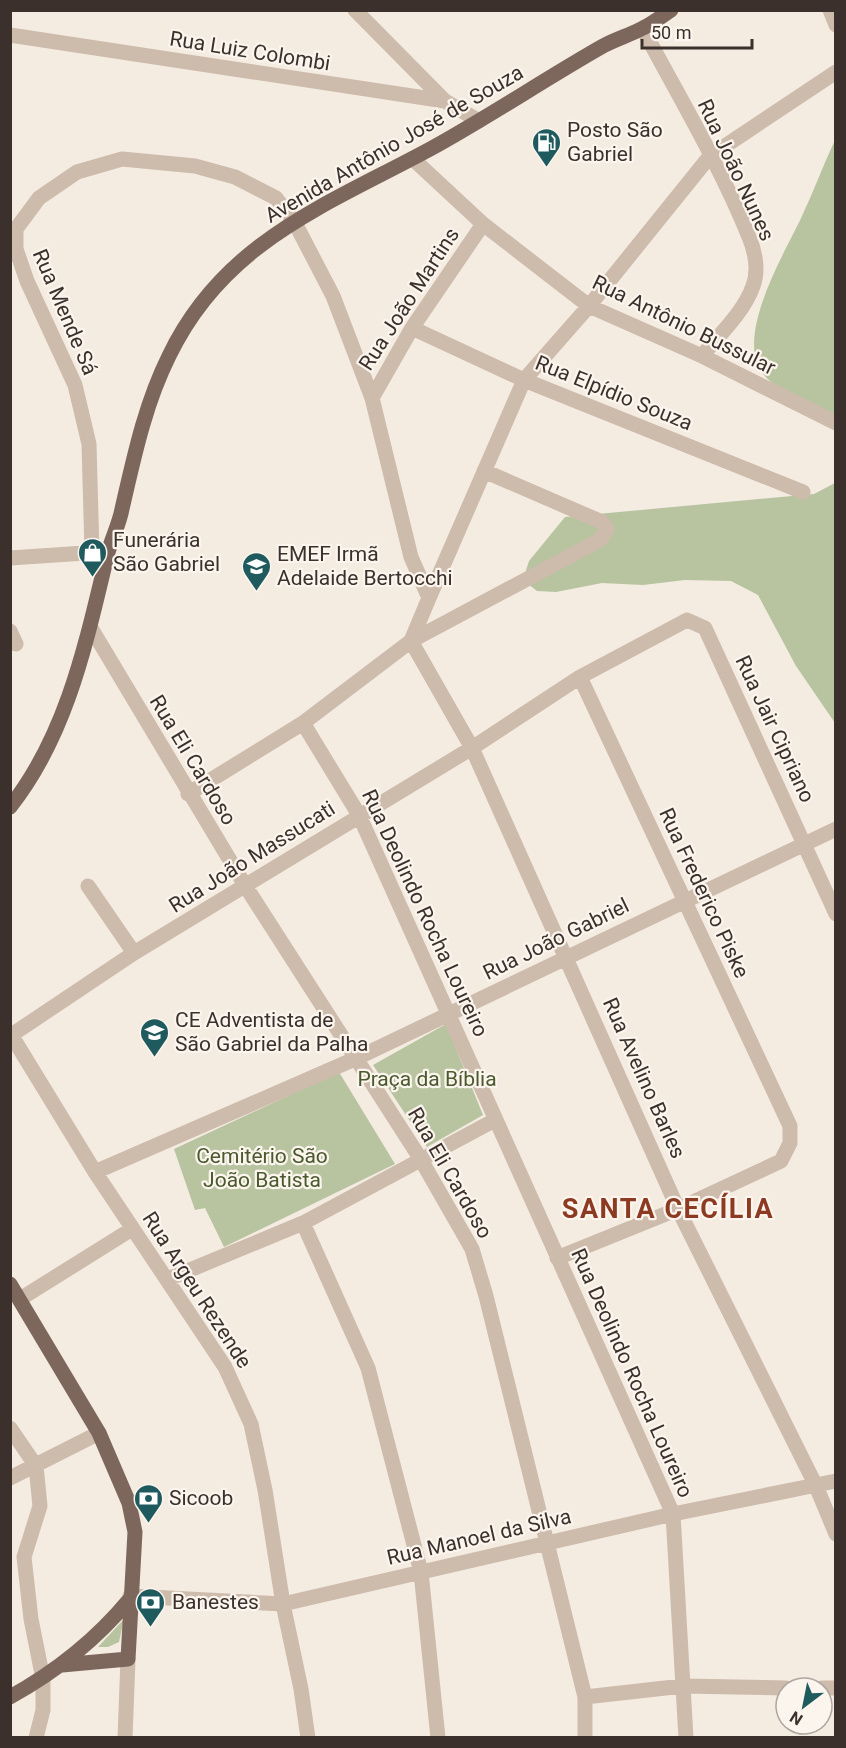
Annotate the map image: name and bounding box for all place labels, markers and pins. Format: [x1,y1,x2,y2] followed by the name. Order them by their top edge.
[567,118,663,166] place label: Posto São Gabriel
[530,126,562,168] fuel station icon: Posto São Gabriel
[113,528,220,576] place label: Funerária São Gabriel
[76,536,108,578] shop icon: Funerária São Gabriel
[277,542,453,590] place label: EMEF Irmã Adelaide Bertocchi
[240,550,272,592] school or university icon: EMEF Irmã Adelaide Bertocchi
[175,1008,368,1056] place label: CE Adventista de São Gabriel da Palha
[138,1016,170,1058] school or university icon: CE Adventista de São Gabriel da Palha
[132,1482,164,1524] bank icon: Sicoob
[169,1486,233,1510] place label: Sicoob
[135,1586,167,1628] bank icon: Banestes
[172,1590,259,1614] place label: Banestes

